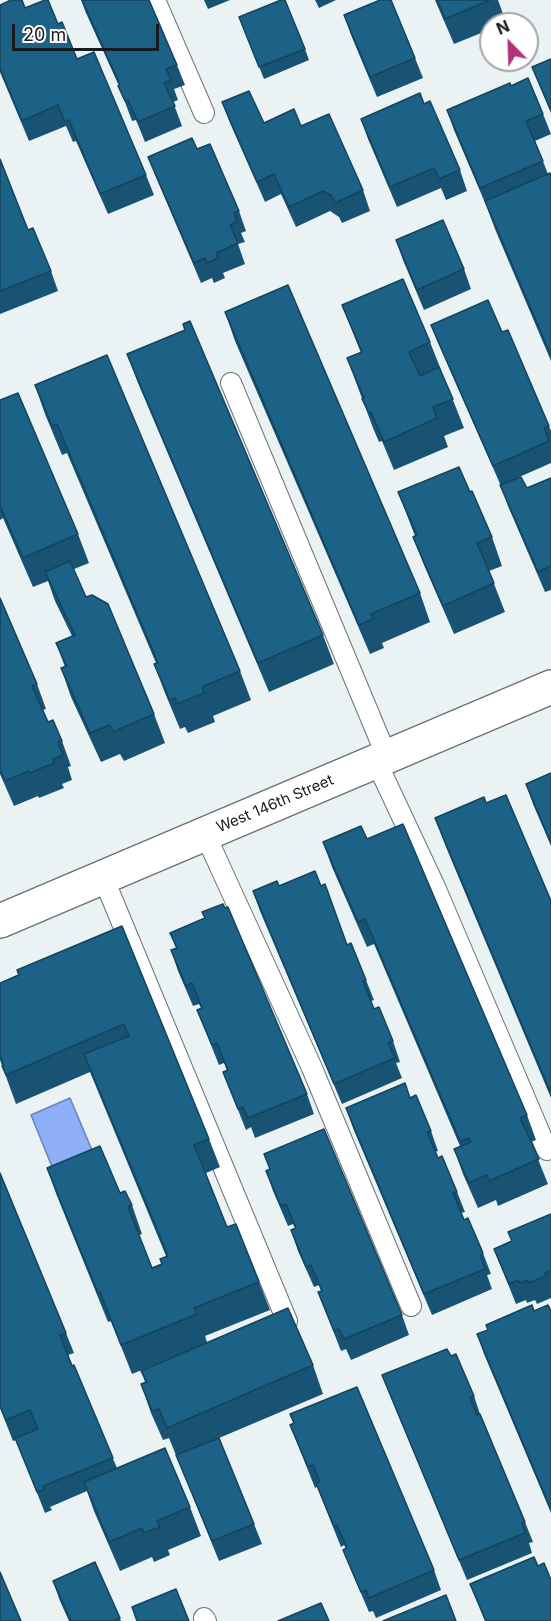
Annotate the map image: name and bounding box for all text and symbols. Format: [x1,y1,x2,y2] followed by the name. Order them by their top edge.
[15,12,162,50] scale bar
[479,12,539,72] north arrow
[493,16,512,39] text: N
[23,24,66,45] text: 20 m
[214,771,336,837] street label: West 146th Street

